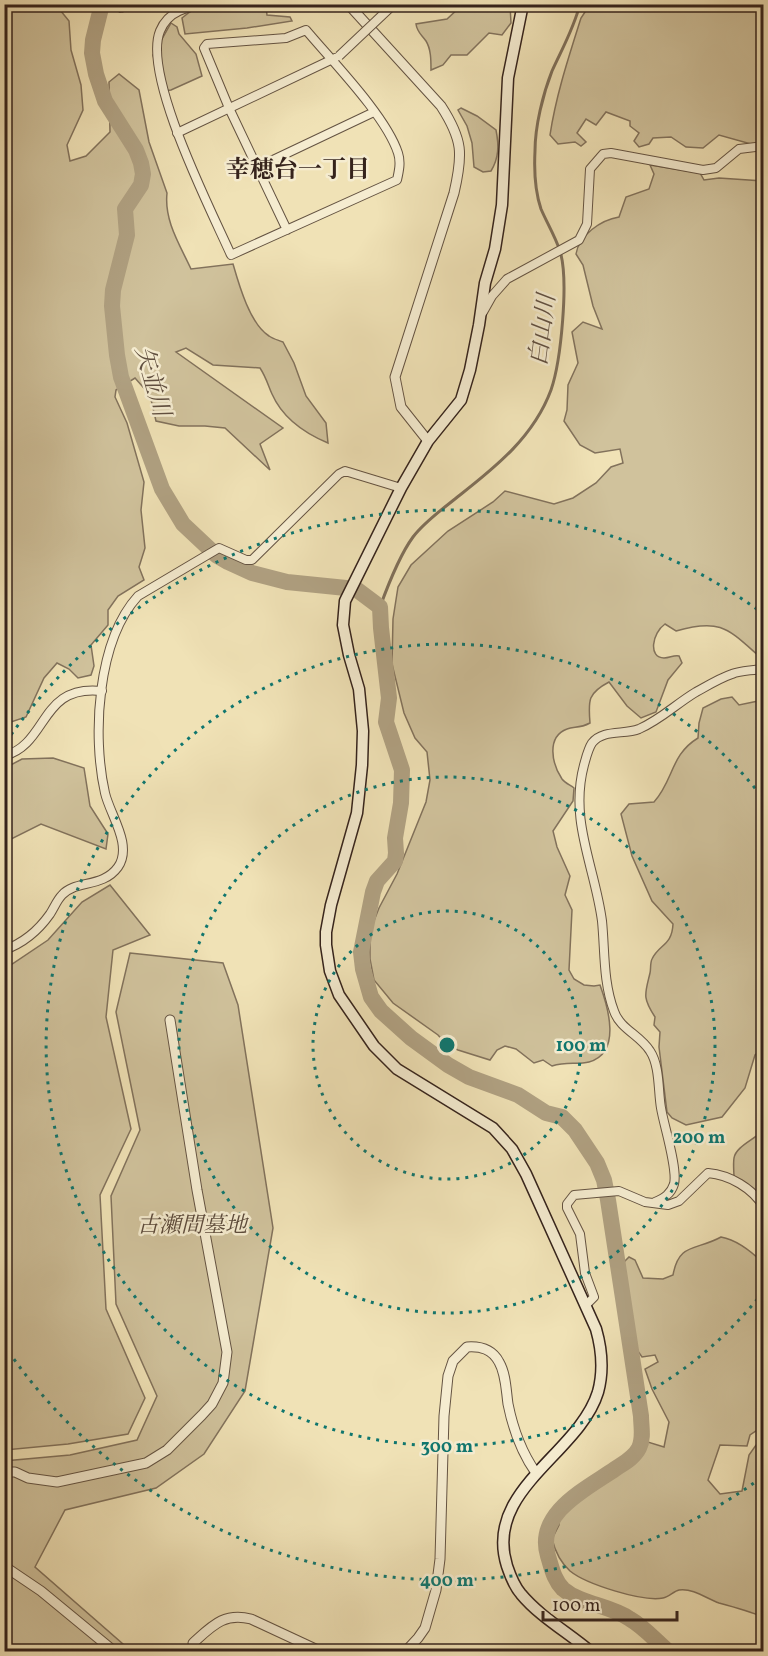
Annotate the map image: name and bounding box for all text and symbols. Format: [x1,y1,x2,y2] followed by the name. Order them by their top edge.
[226,154,370,188] district label: 幸穂台一丁目
[523,289,566,368] water label: 白山川
[125,342,178,424] water label: 矢並川
[556,1034,606,1059] text: 100 m
[437,1035,457,1055] centre of rings
[673,1126,725,1151] text: 200 m
[137,1211,249,1242] park label: 古瀬間墓地
[421,1435,473,1460] text: 300 m
[420,1569,474,1594] text: 400 m
[543,1584,676,1622] scale bar
[552,1594,601,1619] text: 100 m

